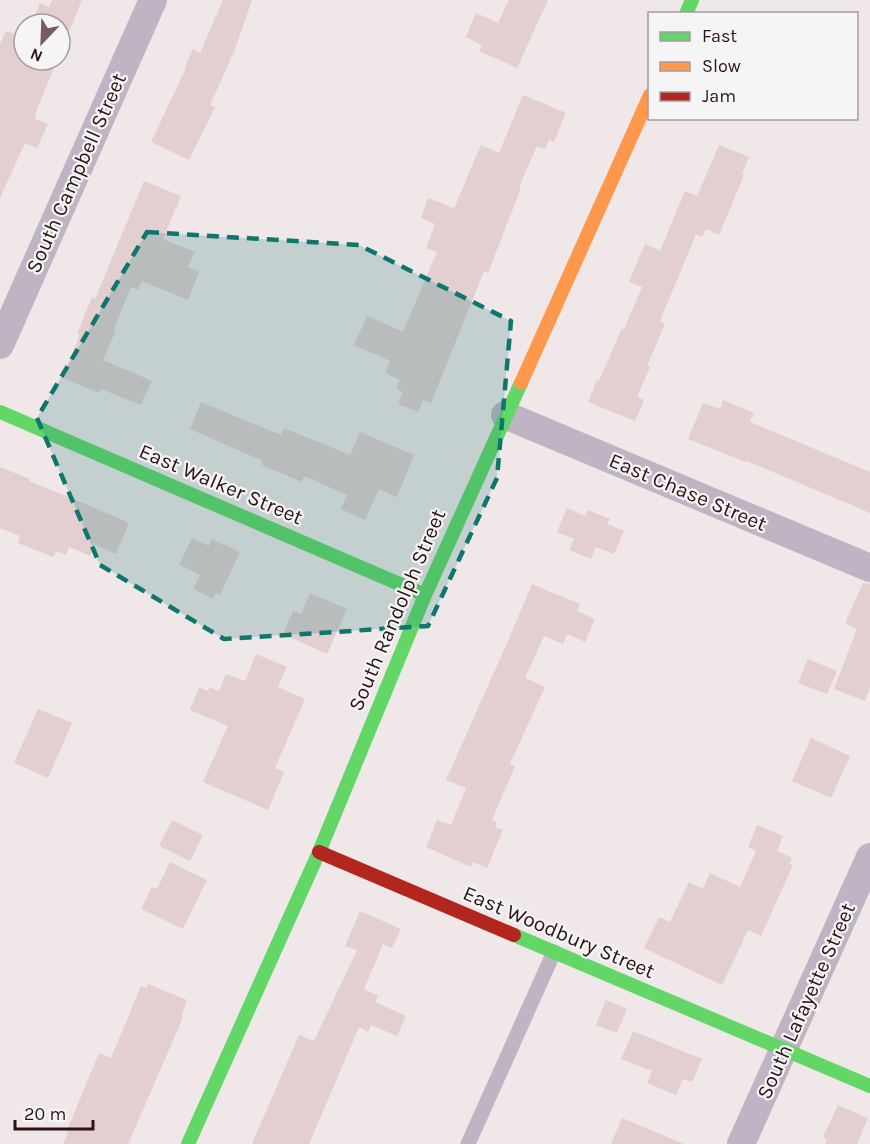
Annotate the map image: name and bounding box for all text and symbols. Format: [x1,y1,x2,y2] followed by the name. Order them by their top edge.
[12,12,72,72] north arrow
[648,12,858,120] legend
[702,25,737,47] text: Fast
[27,44,45,66] text: N
[702,55,741,77] text: Slow
[21,69,131,277] street label: South Campbell Street
[702,85,736,107] text: Jam
[135,439,307,529] street label: East Walker Street
[606,448,770,536] street label: East Chase Street
[344,505,450,715] street label: South Randolph Street
[460,881,659,983] street label: East Woodbury Street
[752,899,860,1103] street label: South Lafayette Street
[15,1093,93,1131] scale bar
[24,1103,66,1125] text: 20 m

